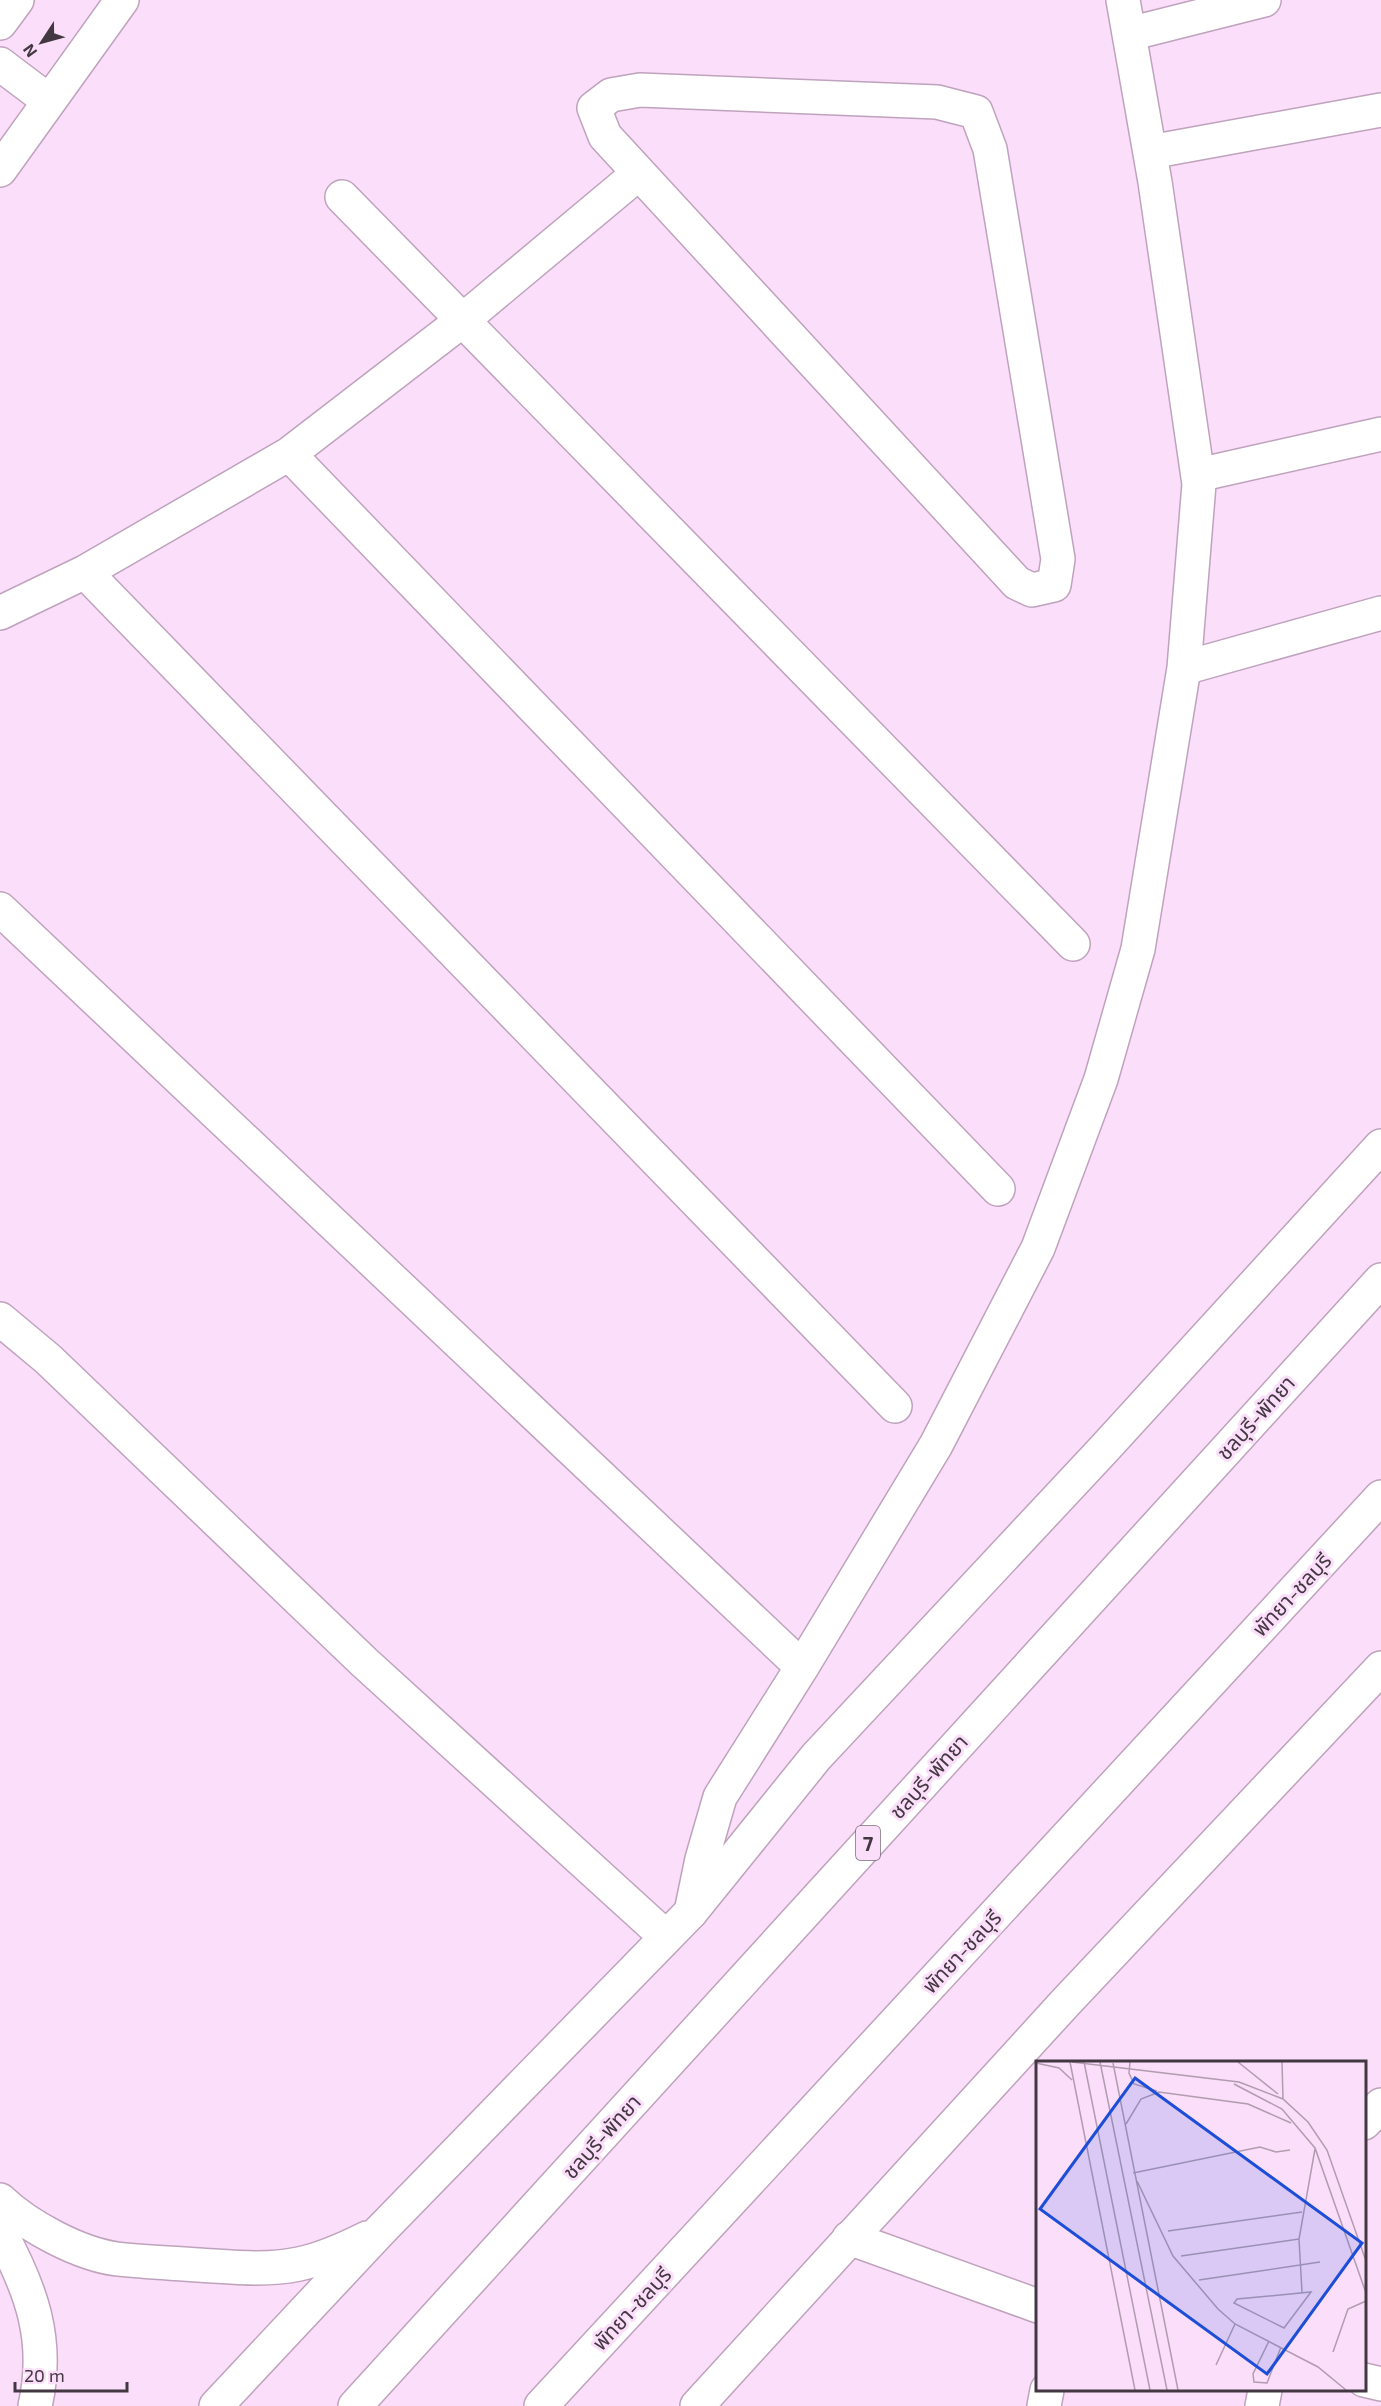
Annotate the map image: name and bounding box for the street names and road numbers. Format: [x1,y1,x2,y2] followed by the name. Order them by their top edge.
[1211,1370,1301,1465] street label: ชลบุรี-พัทยา
[1246,1547,1337,1642] street label: พัทยา-ชลบุรี
[884,1729,974,1824] street label: ชลบุรี-พัทยา
[856,1826,880,1860] road number: 7
[916,1904,1007,1999] street label: พัทยา-ชลบุรี
[557,2089,647,2184] street label: ชลบุรี-พัทยา
[586,2261,677,2356] street label: พัทยา-ชลบุรี

